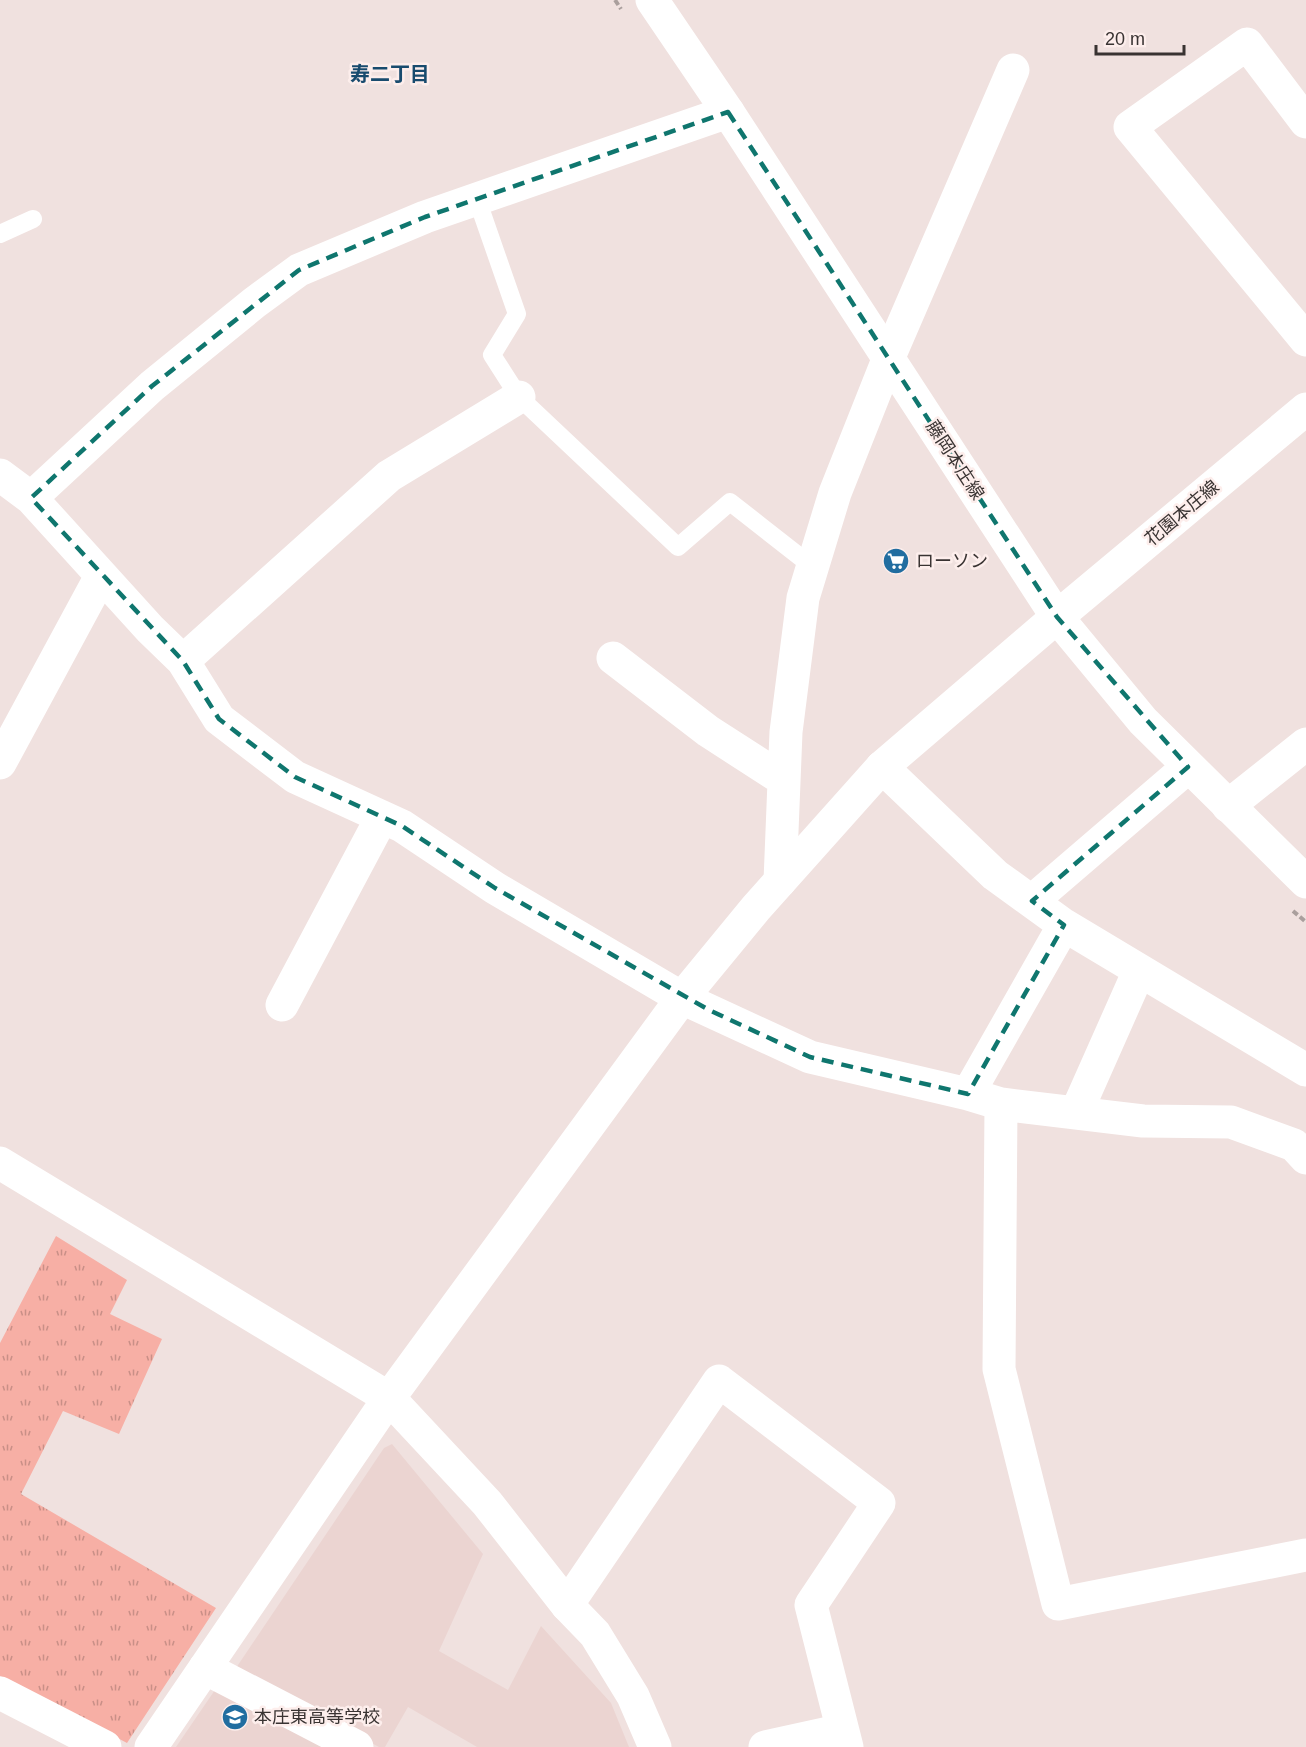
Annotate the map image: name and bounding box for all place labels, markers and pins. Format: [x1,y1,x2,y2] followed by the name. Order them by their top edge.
[881,546,911,576] supermarket icon: ローソン
[916,551,988,571] place label: ローソン
[220,1702,250,1732] school or university icon: 本庄東高等学校
[254,1707,380,1727] place label: 本庄東高等学校

